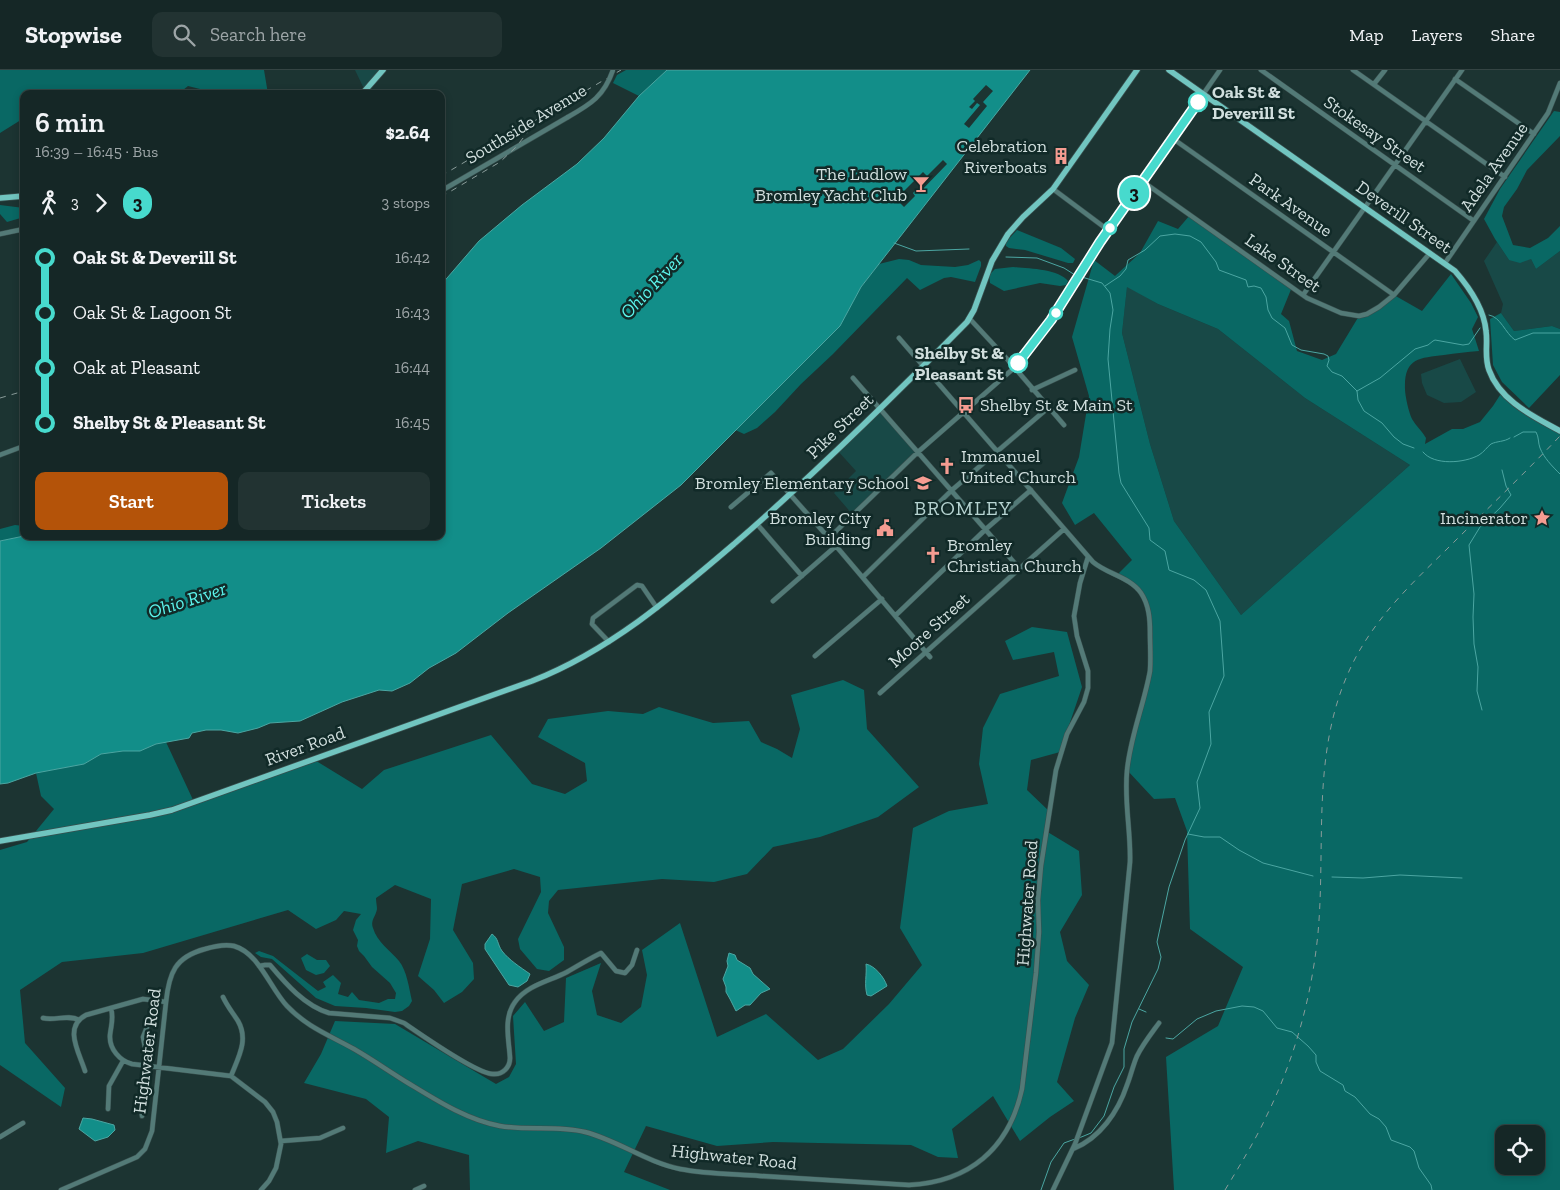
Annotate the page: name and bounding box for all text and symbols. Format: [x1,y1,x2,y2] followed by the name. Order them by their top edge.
[152,12,502,57] search box
[25,20,122,49] text: Stopwise
[170,21,198,49] icon: search
[210,23,306,46] text: Search here
[1349,24,1384,46] text: Map
[1412,24,1463,46] text: Layers
[1491,24,1535,46] text: Share
[461,79,591,169] street label: Southside Avenue
[1212,81,1296,124] place label: Oak St & Deverill St
[1320,91,1431,177] street label: Stokesay Street
[1188,92,1208,112] marker: Oak St & Deverill St
[35,106,105,139] text: 6 min
[1455,118,1533,216] street label: Adela Avenue
[385,121,430,144] text: $2.64
[957,135,1048,178] place label: Celebration Riverboats
[35,142,158,161] text: 16:39 – 16:45 · Bus
[1051,146,1071,166] building icon: Celebration Riverboats
[755,163,907,206] place label: The Ludlow Bromley Yacht Club
[1245,168,1337,242] street label: Park Avenue
[911,174,931,194] bar icon: The Ludlow Bromley Yacht Club
[1352,176,1456,258] street label: Deverill Street
[1118,177,1150,209] line badge: 3
[1129,182,1139,204] text: 3
[35,189,63,217] icon: walk
[87,189,115,217] icon: forward
[133,192,142,214] text: 3
[71,193,79,212] text: 3
[382,193,430,212] text: 3 stops
[1103,221,1117,235] unlabelled marker
[1241,229,1325,297] street label: Lake Street
[73,246,236,269] text: Oak St & Deverill St
[395,248,430,267] text: 16:42
[615,248,687,323] water label: Ohio River
[73,301,232,324] text: Oak St & Lagoon St
[395,303,430,322] text: 16:43
[1049,306,1063,320] unlabelled marker
[914,342,1005,385] place label: Shelby St & Pleasant St
[1008,353,1028,373] marker: Shelby St & Pleasant St
[73,356,200,379] text: Oak at Pleasant
[395,358,430,377] text: 16:44
[802,389,878,463] street label: Pike Street
[980,394,1133,416] place label: Shelby St & Main St
[956,395,976,415] bus stop icon: Shelby St & Main St
[73,411,266,434] text: Shelby St & Pleasant St
[395,413,430,432] text: 16:45
[961,445,1076,488] place label: Immanuel United Church
[937,456,957,476] church icon: Immanuel United Church
[35,472,228,530] button: Start
[238,472,430,530] button: Tickets
[695,472,909,494] place label: Bromley Elementary School
[913,473,933,493] school or university icon: Bromley Elementary School
[914,496,1012,520] district label: BROMLEY
[769,507,872,550] place label: Bromley City Building
[1440,507,1528,529] place label: Incinerator
[1532,508,1552,528] place icon: Incinerator
[875,518,895,538] public building icon: Bromley City Building
[947,534,1082,577] place label: Bromley Christian Church
[923,545,943,565] church icon: Bromley Christian Church
[145,576,229,623] water label: Ohio River
[884,588,974,672] street label: Moore Street
[262,721,348,771] street label: River Road
[1012,839,1042,967] street label: Highwater Road
[128,987,166,1115] street label: Highwater Road
[1495,1125,1545,1175] map controls
[1495,1125,1545,1175] button: locate
[670,1139,798,1175] street label: Highwater Road

